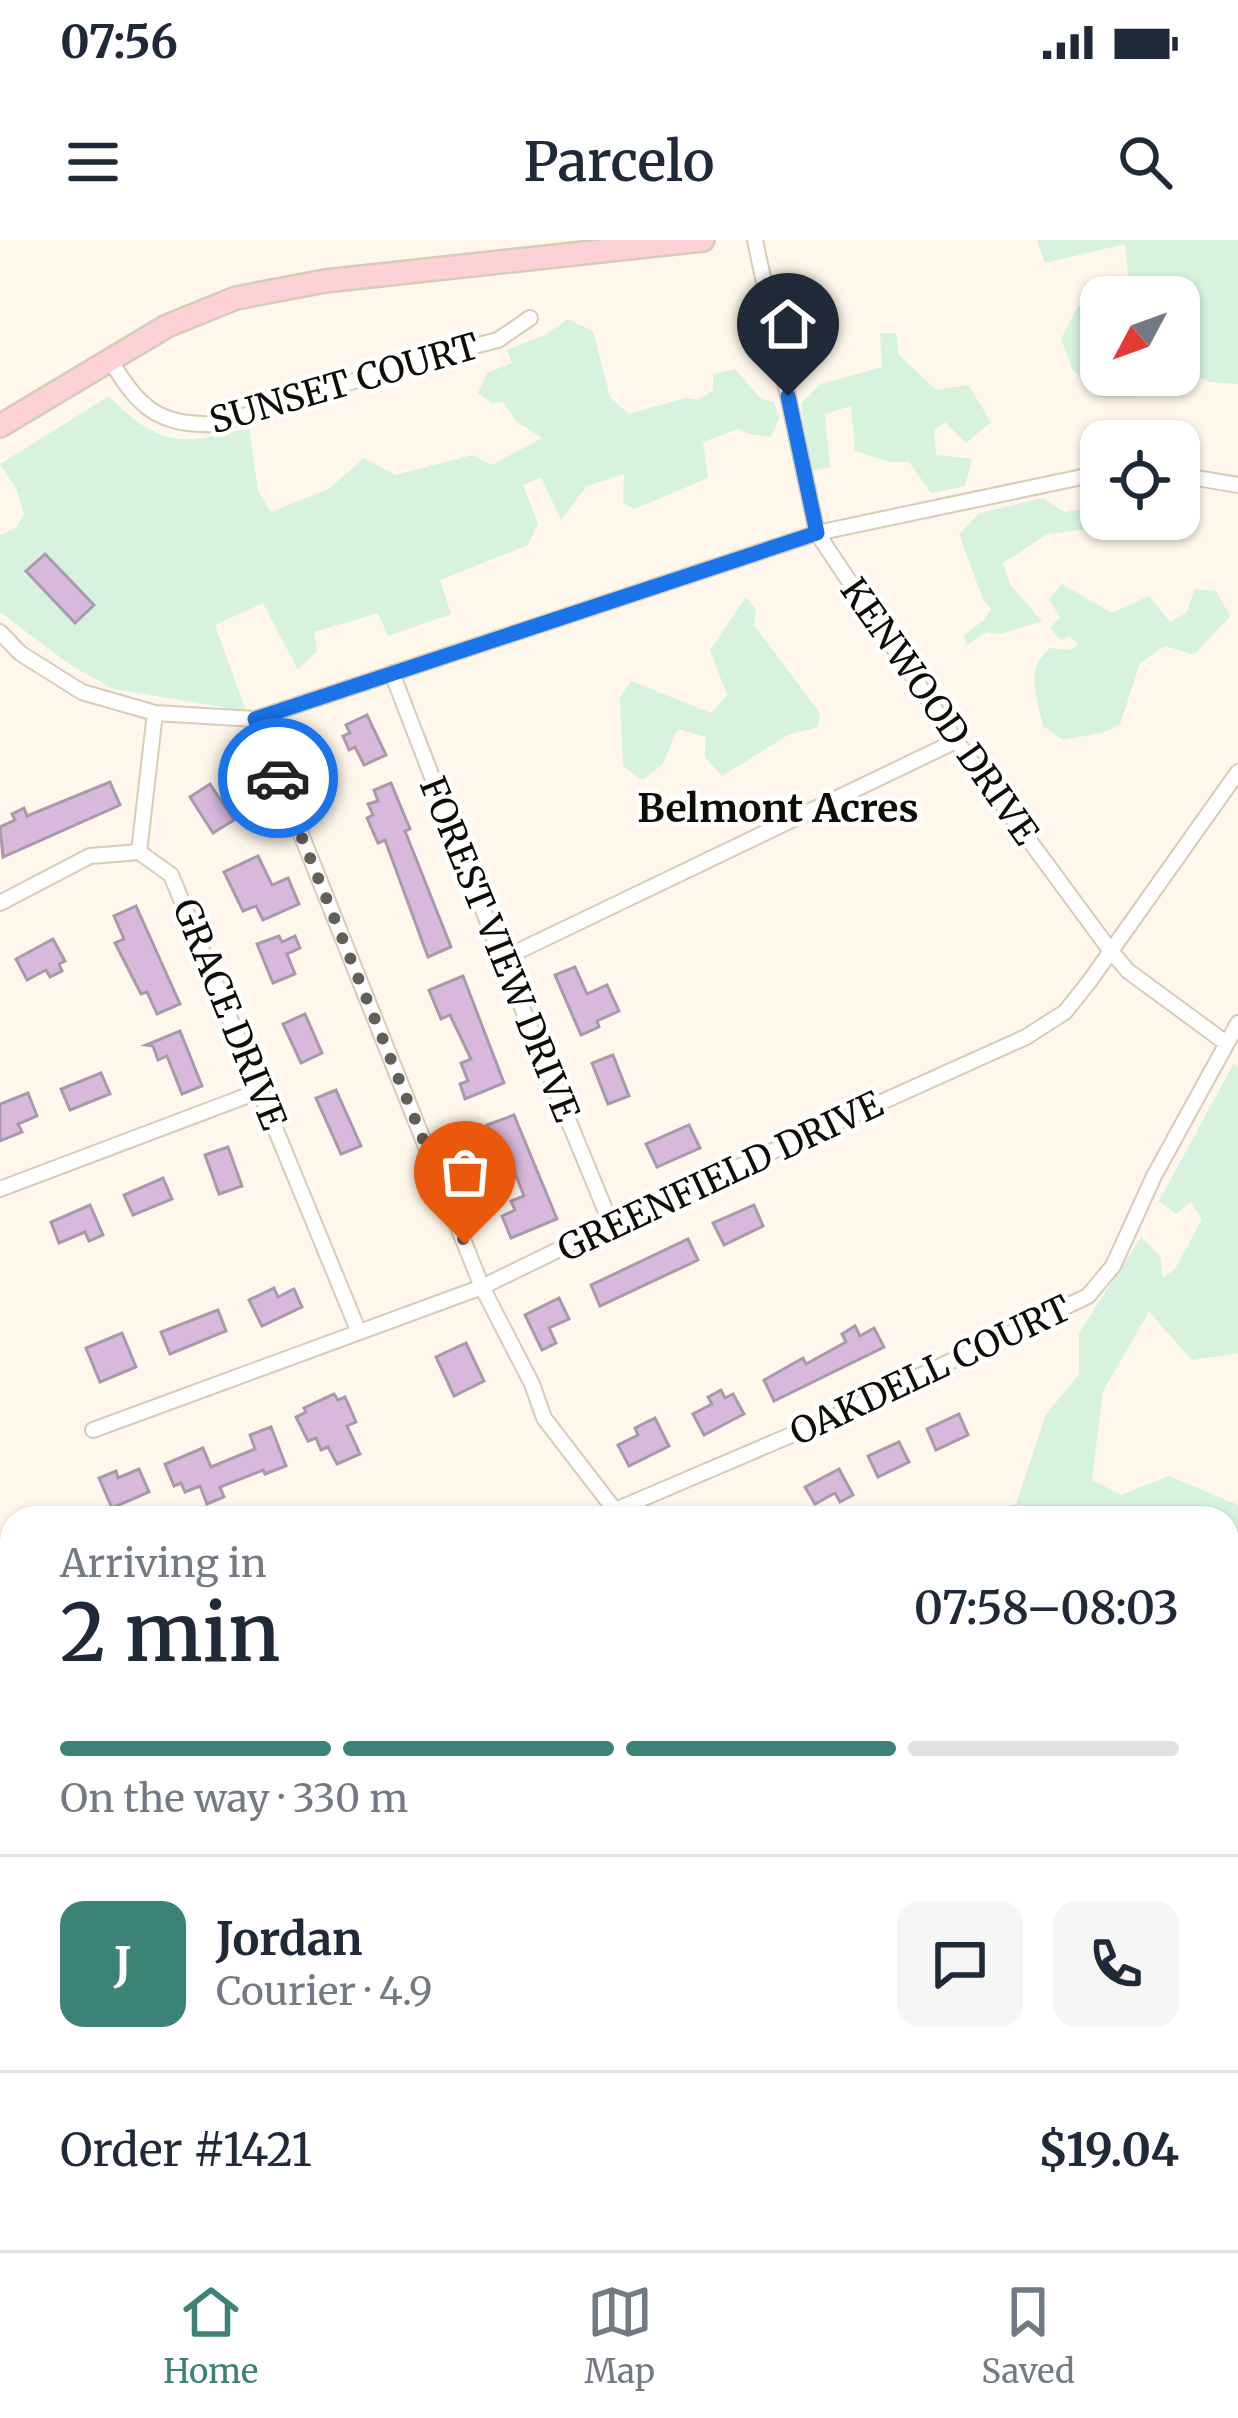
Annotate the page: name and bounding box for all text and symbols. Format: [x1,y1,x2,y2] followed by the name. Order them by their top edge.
[60,14,178,70] text: 07:56
[523,128,715,196] text: Parcelo
[60,129,126,195] icon: menu
[1112,129,1178,195] icon: search
[737,273,839,396] pin
[1080,276,1200,396] north arrow
[1080,276,1200,540] map controls
[755,291,821,357] icon: home
[204,324,484,443] street label: SUNSET COURT
[1080,420,1200,540] button: locate
[831,569,1048,853] street label: KENWOOD DRIVE
[218,718,338,838] courier
[245,745,311,811] icon: car
[410,770,589,1128] street label: FOREST VIEW DRIVE
[637,784,919,833] district label: Belmont Acres
[163,893,296,1136] street label: GRACE DRIVE
[551,1081,890,1271] street label: GREENFIELD DRIVE
[414,1121,516,1244] pin
[432,1139,498,1205] icon: bag
[783,1286,1078,1455] street label: OAKDELL COURT
[60,1539,267,1588] text: Arriving in
[914,1580,1179,1636] text: 07:58–08:03
[60,1584,280,1682] text: 2 min
[60,1774,408,1823] text: On the way · 330 m
[897,1901,1023,2027] button: chat
[1053,1901,1179,2027] button: phone
[216,1911,363,1967] text: Jordan
[114,1936,132,1992] text: J
[216,1967,433,2016] text: Courier · 4.9
[60,2122,312,2178] text: Order #1421
[1038,2122,1179,2178] text: $19.04
[163,2279,258,2392] tab: Home
[585,2279,655,2392] tab: Map
[981,2279,1075,2392] tab: Saved

